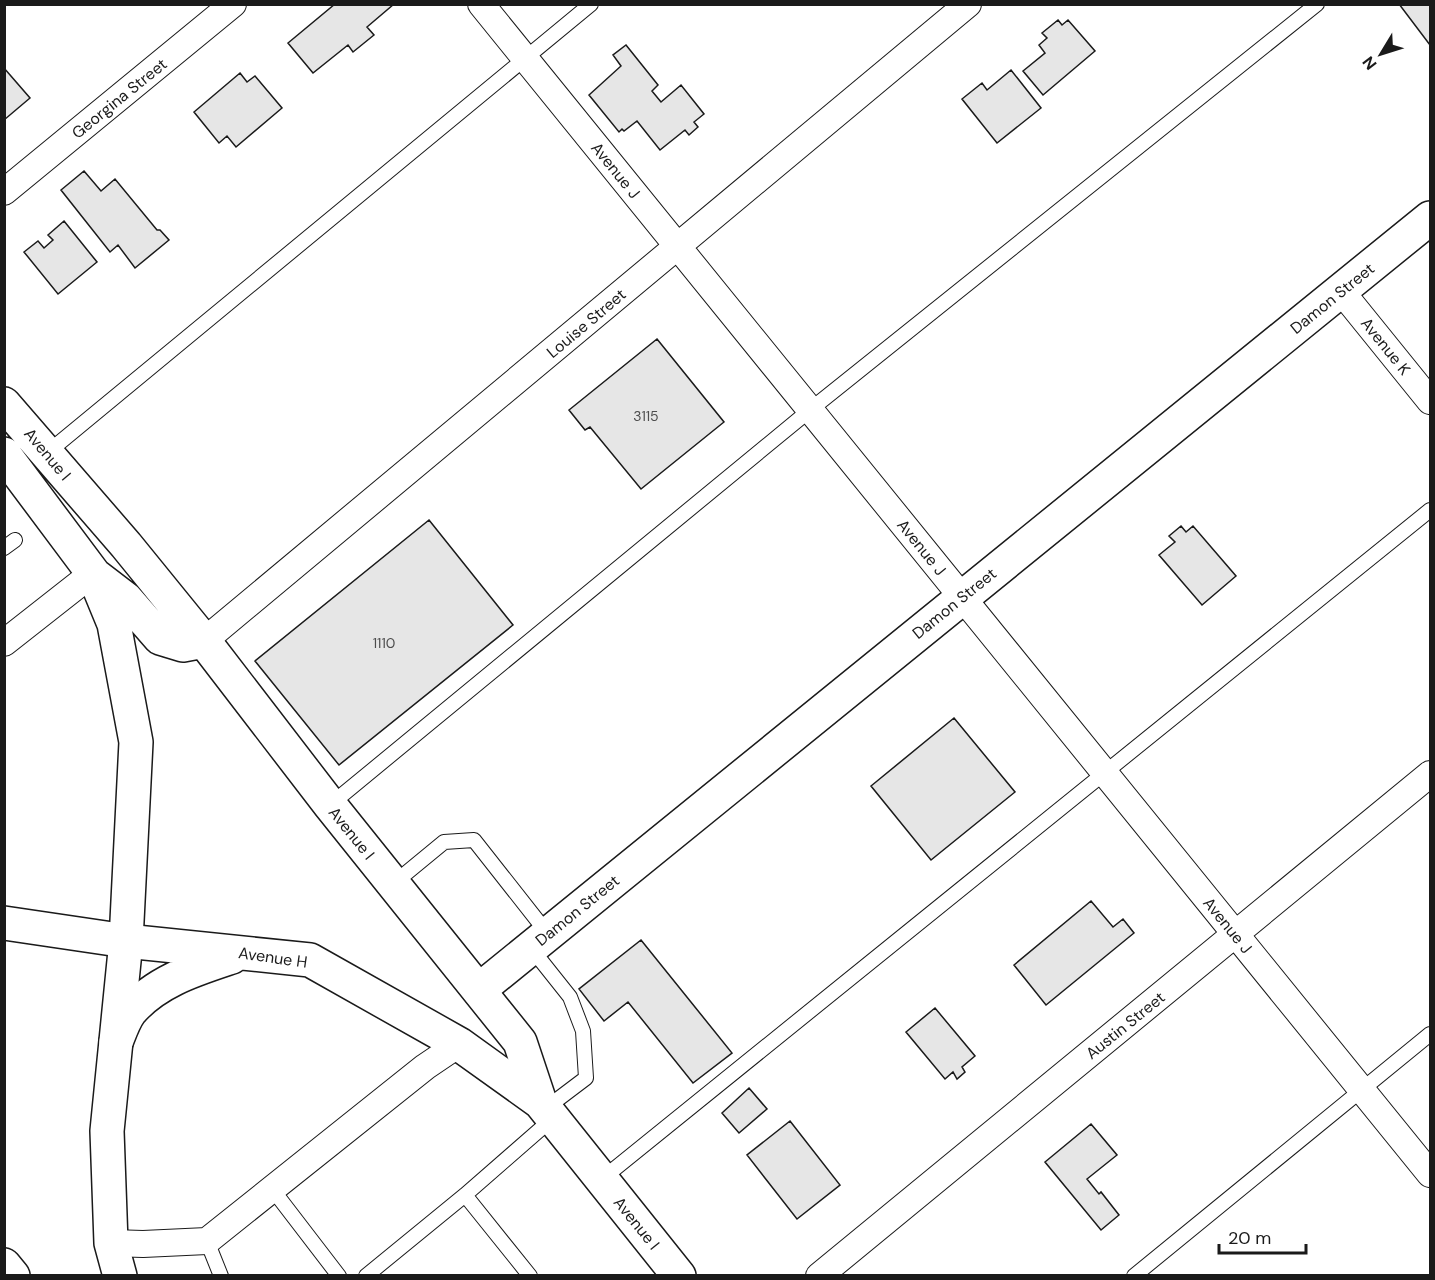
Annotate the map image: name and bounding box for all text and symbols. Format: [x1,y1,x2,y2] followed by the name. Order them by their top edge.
[1351,24,1411,84] north arrow
[1358,52,1381,74] text: N
[67,54,171,143] street label: Georgina Street
[586,138,645,203] street label: Avenue J
[1286,258,1379,339] street label: Damon Street
[542,284,630,363] street label: Louise Street
[1356,313,1415,379] street label: Avenue K
[633,407,659,425] house number: 3115
[20,424,76,485] street label: Avenue I
[892,515,951,580] street label: Avenue J
[908,563,1001,644] street label: Damon Street
[373,634,395,652] house number: 1110
[324,802,379,864] street label: Avenue I
[531,870,624,951] street label: Damon Street
[1198,893,1257,958] street label: Avenue J
[237,942,309,973] street label: Avenue H
[1081,987,1169,1064] street label: Austin Street
[609,1192,664,1254] street label: Avenue I
[1219,1217,1306,1255] scale bar
[1228,1226,1271,1250] text: 20 m

